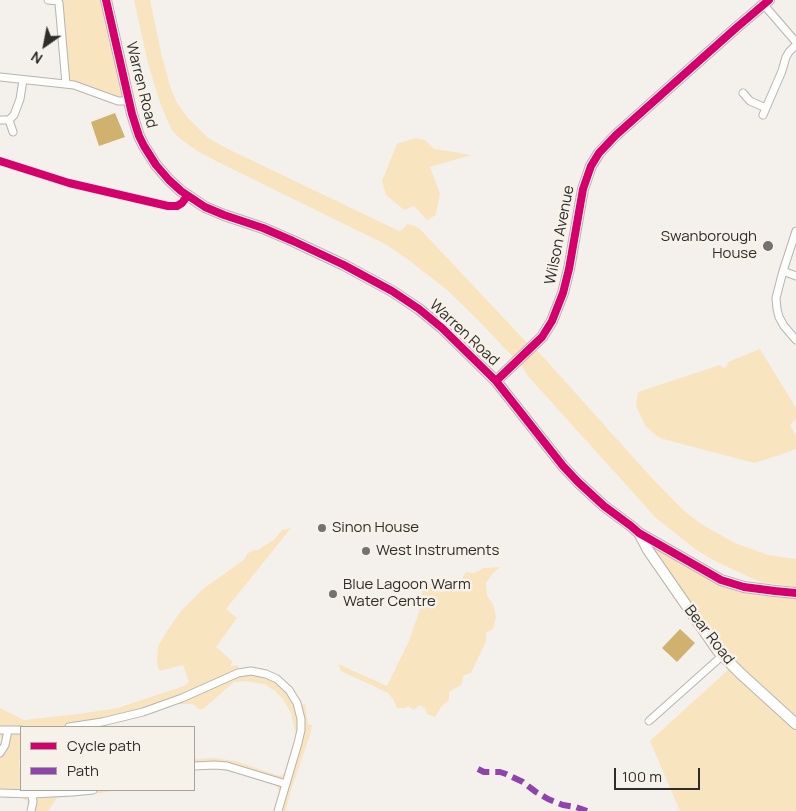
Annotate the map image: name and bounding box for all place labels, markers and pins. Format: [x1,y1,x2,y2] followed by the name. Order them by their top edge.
[661,228,757,263] place label: Swanborough House
[761,239,775,253] marker: Swanborough House
[332,519,419,537] place label: Sinon House
[316,522,328,534] marker: Sinon House
[376,542,499,560] place label: West Instruments
[360,545,372,557] marker: West Instruments
[343,576,471,611] place label: Blue Lagoon Warm Water Centre
[327,588,339,600] marker: Blue Lagoon Warm Water Centre

